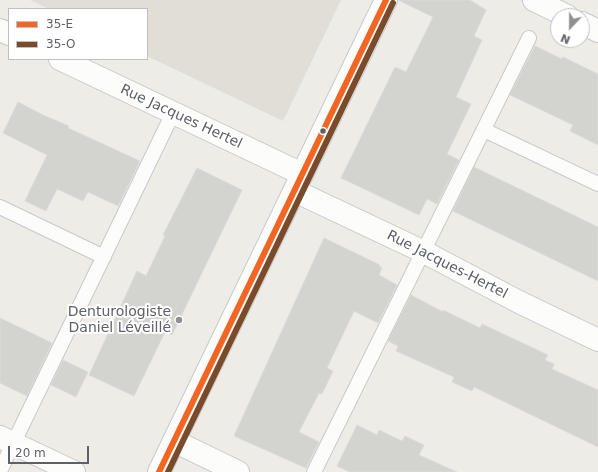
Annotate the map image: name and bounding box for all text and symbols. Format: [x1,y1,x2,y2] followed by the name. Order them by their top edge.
[8,8,148,60] legend
[550,8,590,48] north arrow
[46,17,73,31] text: 35-E
[559,31,572,46] text: N
[46,37,75,51] text: 35-O
[117,81,245,153] street label: Rue Jacques Hertel
[318,126,328,136] unlabelled marker
[384,227,510,303] street label: Rue Jacques-Hertel
[68,304,171,336] place label: Denturologiste Daniel Léveillé
[174,315,184,325] marker: Denturologiste Daniel Léveillé
[10,438,91,464] scale bar
[15,446,46,460] text: 20 m

